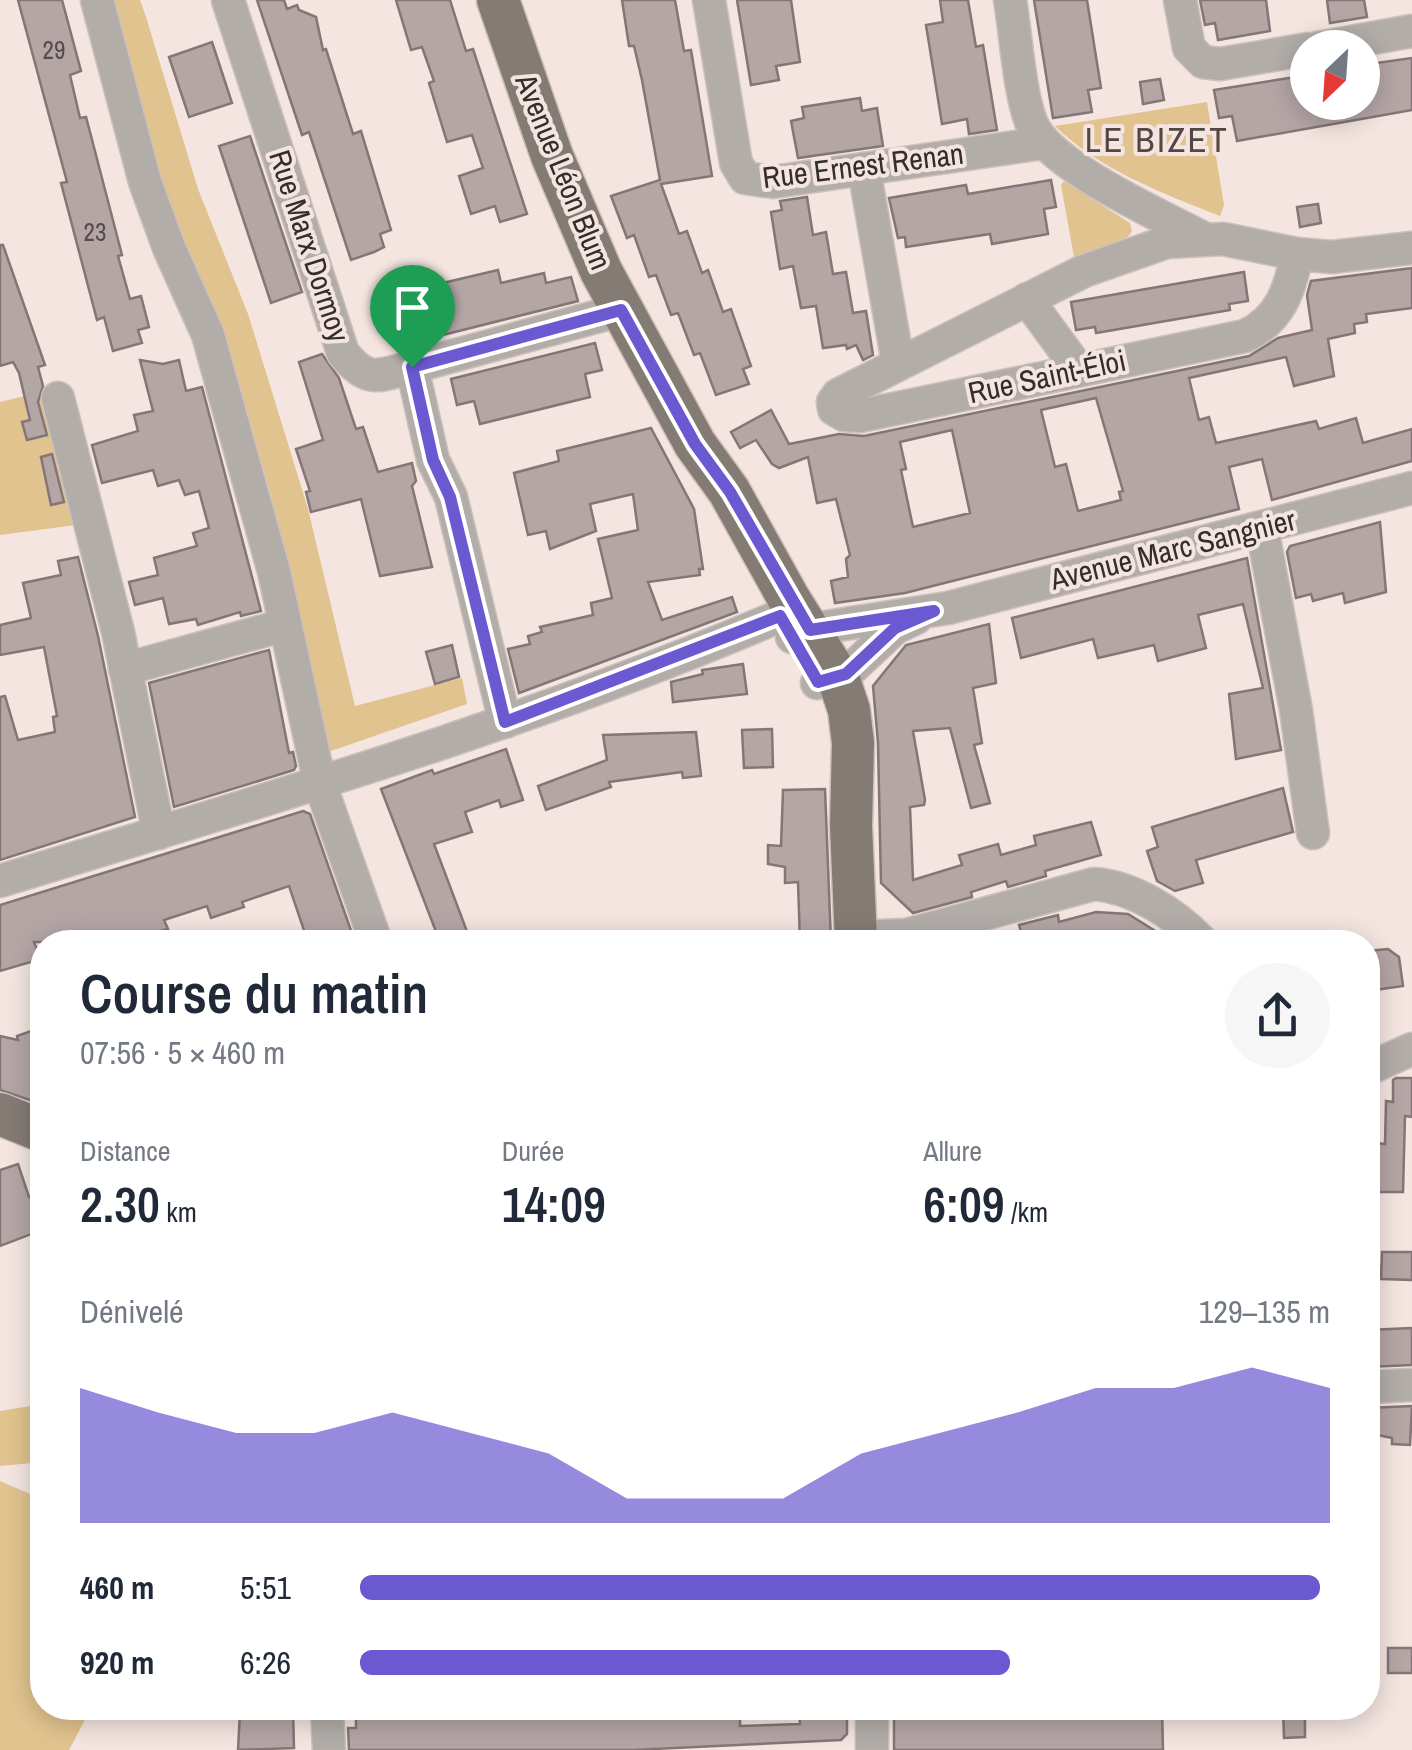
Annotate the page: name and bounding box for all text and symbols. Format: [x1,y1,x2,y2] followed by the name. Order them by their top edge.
[1290,30,1380,120] north arrow
[1290,30,1380,120] map controls
[43,33,65,67] house number: 29
[506,67,621,275] street label: Avenue Léon Blum
[1085,116,1229,163] district label: LE BIZET
[760,133,966,197] street label: Rue Ernest Renan
[260,145,360,347] street label: Rue Marx Dormoy
[84,215,106,249] house number: 23
[370,265,455,368] pin
[385,280,440,335] icon: arrive
[964,340,1129,412] street label: Rue Saint-Éloi
[1045,499,1300,599] street label: Avenue Marc Sangnier
[80,956,428,1030] text: Course du matin
[1225,963,1330,1068] button: share
[80,1031,285,1074] text: 07:56 · 5 × 460 m
[80,1132,171,1170] text: Distance
[502,1132,564,1170] text: Durée
[923,1132,982,1170] text: Allure
[80,1170,160,1238] text: 2.30
[502,1170,606,1238] text: 14:09
[923,1170,1005,1238] text: 6:09
[160,1193,197,1231] text: km
[1005,1193,1048,1231] text: /km
[80,1290,184,1333] text: Dénivelé
[1199,1290,1330,1333] text: 129–135 m
[80,1566,154,1609] text: 460 m
[240,1566,291,1609] text: 5:51
[80,1641,154,1684] text: 920 m
[240,1641,291,1684] text: 6:26

